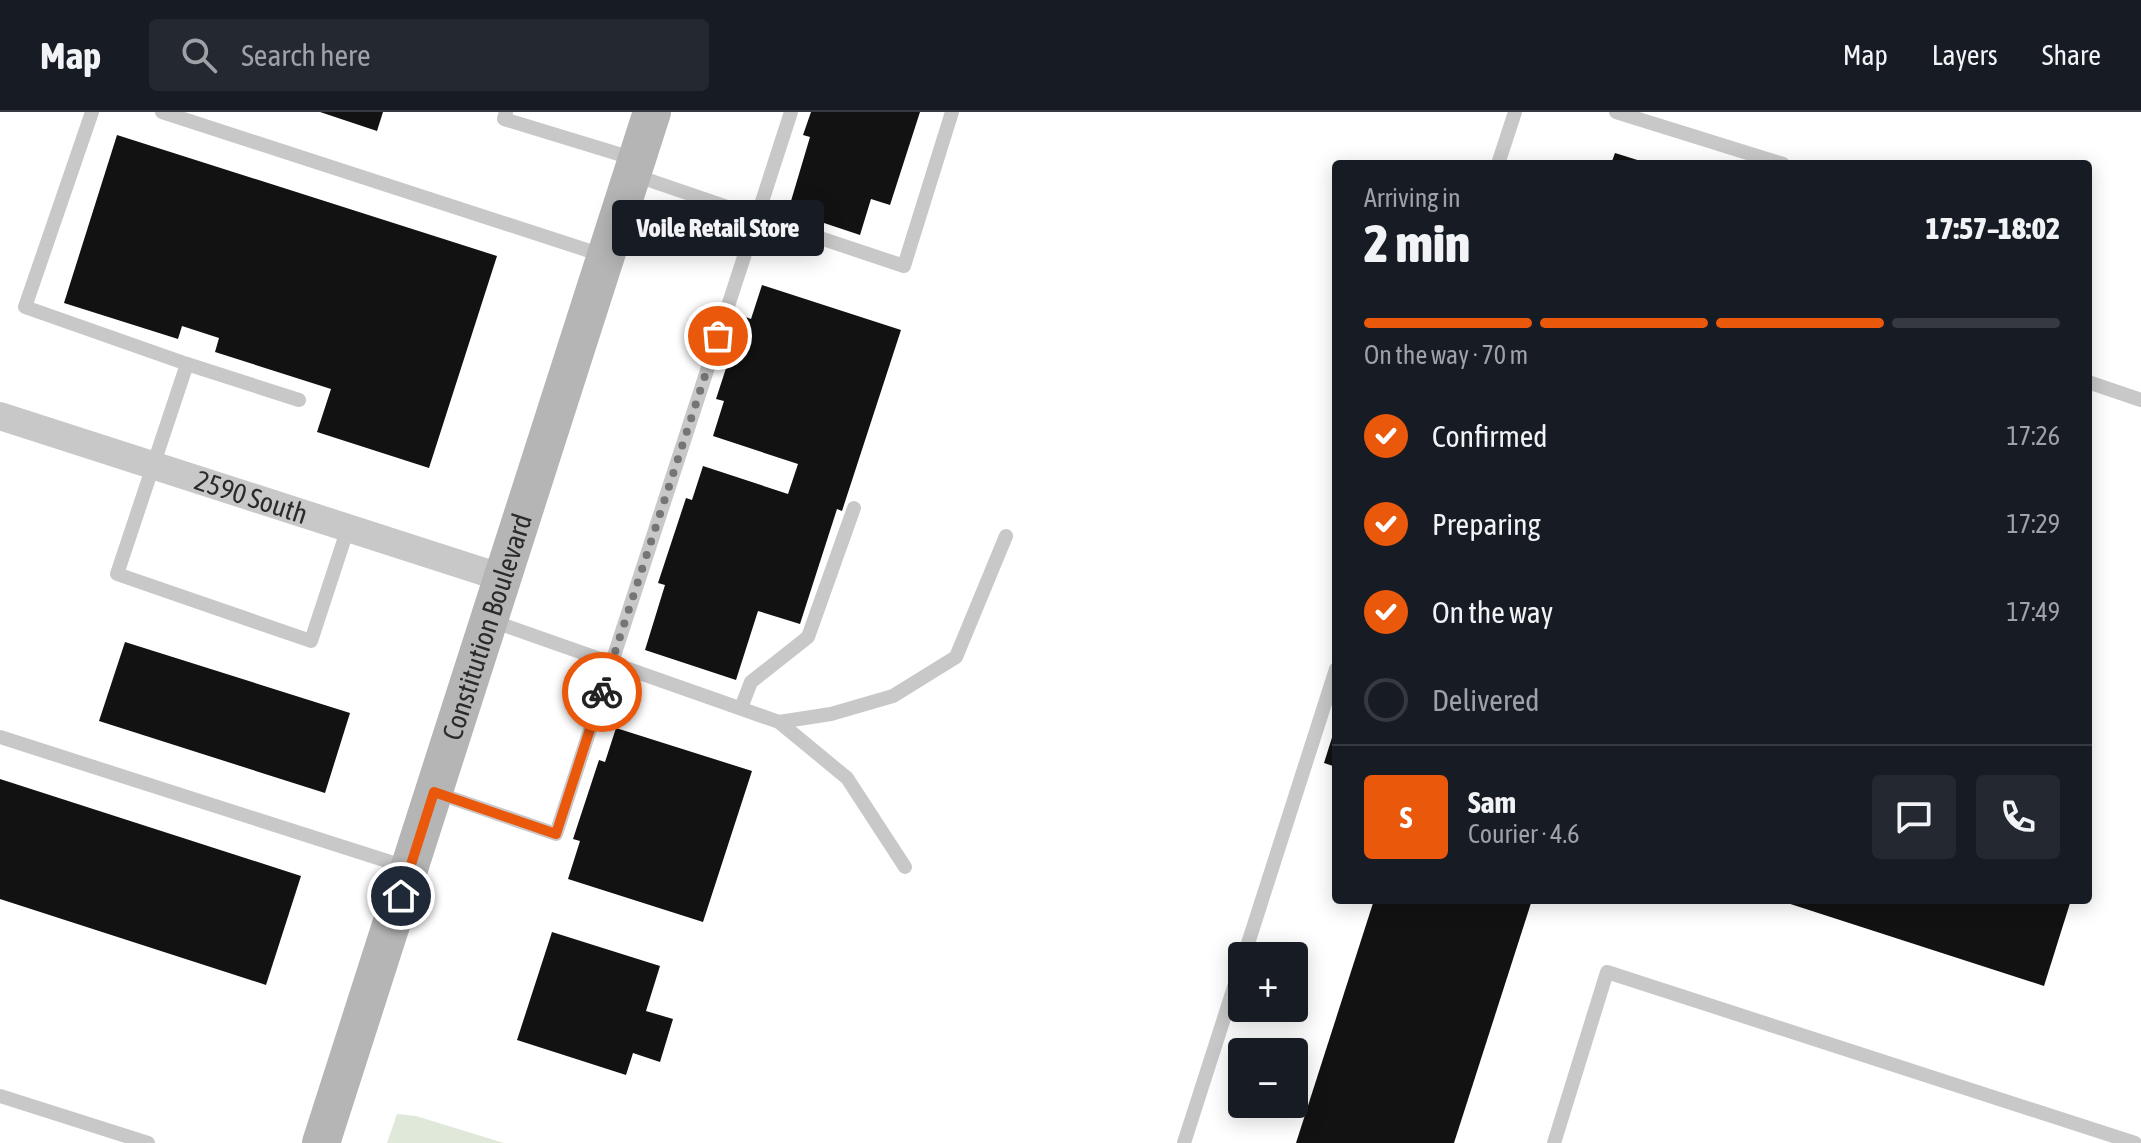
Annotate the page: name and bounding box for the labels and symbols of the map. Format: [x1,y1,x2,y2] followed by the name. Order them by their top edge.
[612,200,824,256] callout: Voile Retail Store
[684,302,752,370] pin
[191,464,312,530] street label: 2590 South
[435,510,538,744] street label: Constitution Boulevard
[562,652,642,732] courier
[367,862,435,930] pin

